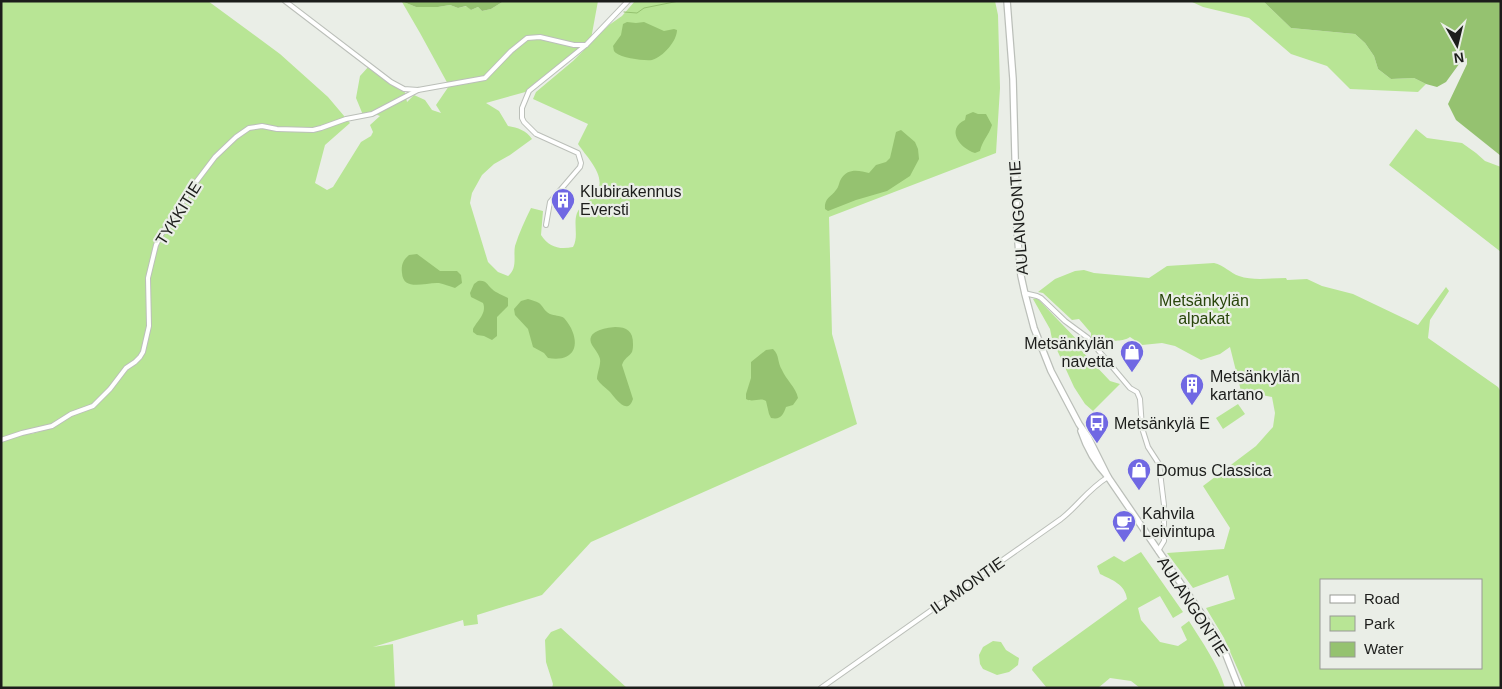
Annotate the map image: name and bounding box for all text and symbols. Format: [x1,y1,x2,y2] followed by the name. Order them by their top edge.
[1432,20,1482,70] north arrow
[1453,49,1465,67] text: N
[1006,160,1031,276] street label: AULANGONTIE
[152,179,204,248] street label: TYKKITIE
[580,183,681,218] place label: Klubirakennus Eversti
[550,187,576,221] building icon: Klubirakennus Eversti
[1159,292,1249,327] park label: Metsänkylän alpakat
[1024,335,1114,370] place label: Metsänkylän navetta
[1119,339,1145,373] shop icon: Metsänkylän navetta
[1210,368,1300,403] place label: Metsänkylän kartano
[1179,372,1205,406] building icon: Metsänkylän kartano
[1084,410,1110,444] bus stop icon: Metsänkylä E
[1114,415,1210,432] place label: Metsänkylä E
[1126,457,1152,491] shop icon: Domus Classica
[1156,462,1272,479] place label: Domus Classica
[1142,505,1215,540] place label: Kahvila Leivintupa
[1111,509,1137,543] cafe icon: Kahvila Leivintupa
[927,554,1007,617] street label: ILAMONTIE
[1154,554,1231,659] street label: AULANGONTIE
[1320,579,1482,669] legend
[1364,590,1400,607] text: Road
[1364,615,1395,632] text: Park
[1364,640,1403,657] text: Water

